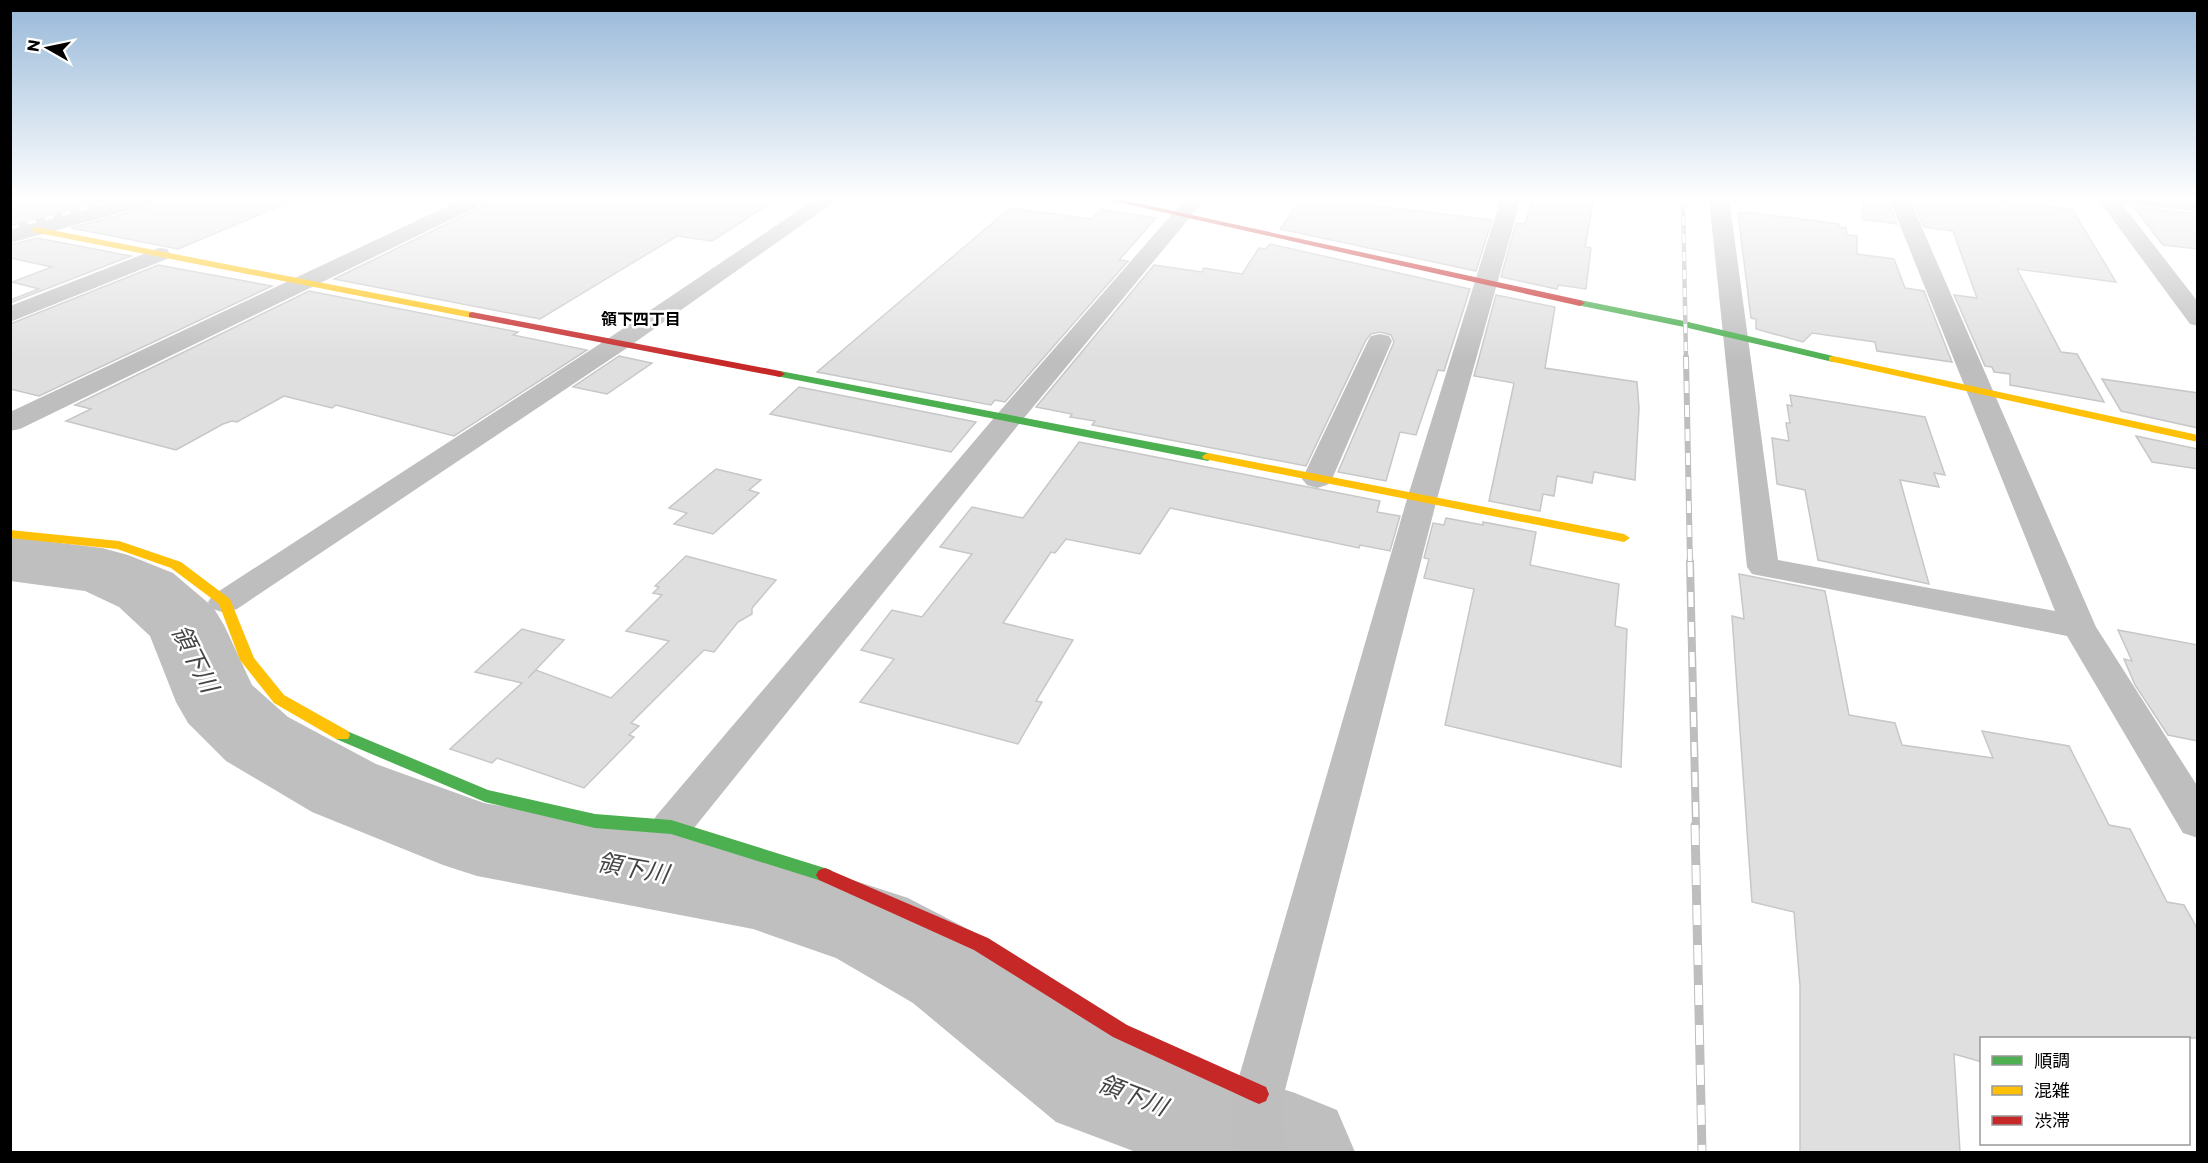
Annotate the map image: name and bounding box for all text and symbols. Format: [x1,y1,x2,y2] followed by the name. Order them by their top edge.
[18,18,78,78] north arrow
[22,38,43,53] text: N
[601,309,681,328] district label: 領下四丁目
[167,619,227,699] water label: 領下川
[595,846,674,888] water label: 領下川
[1980,1037,2190,1145] legend
[2034,1049,2070,1071] text: 順調
[1094,1068,1175,1122] water label: 領下川
[2034,1079,2070,1101] text: 混雑
[2034,1109,2070,1131] text: 渋滞

